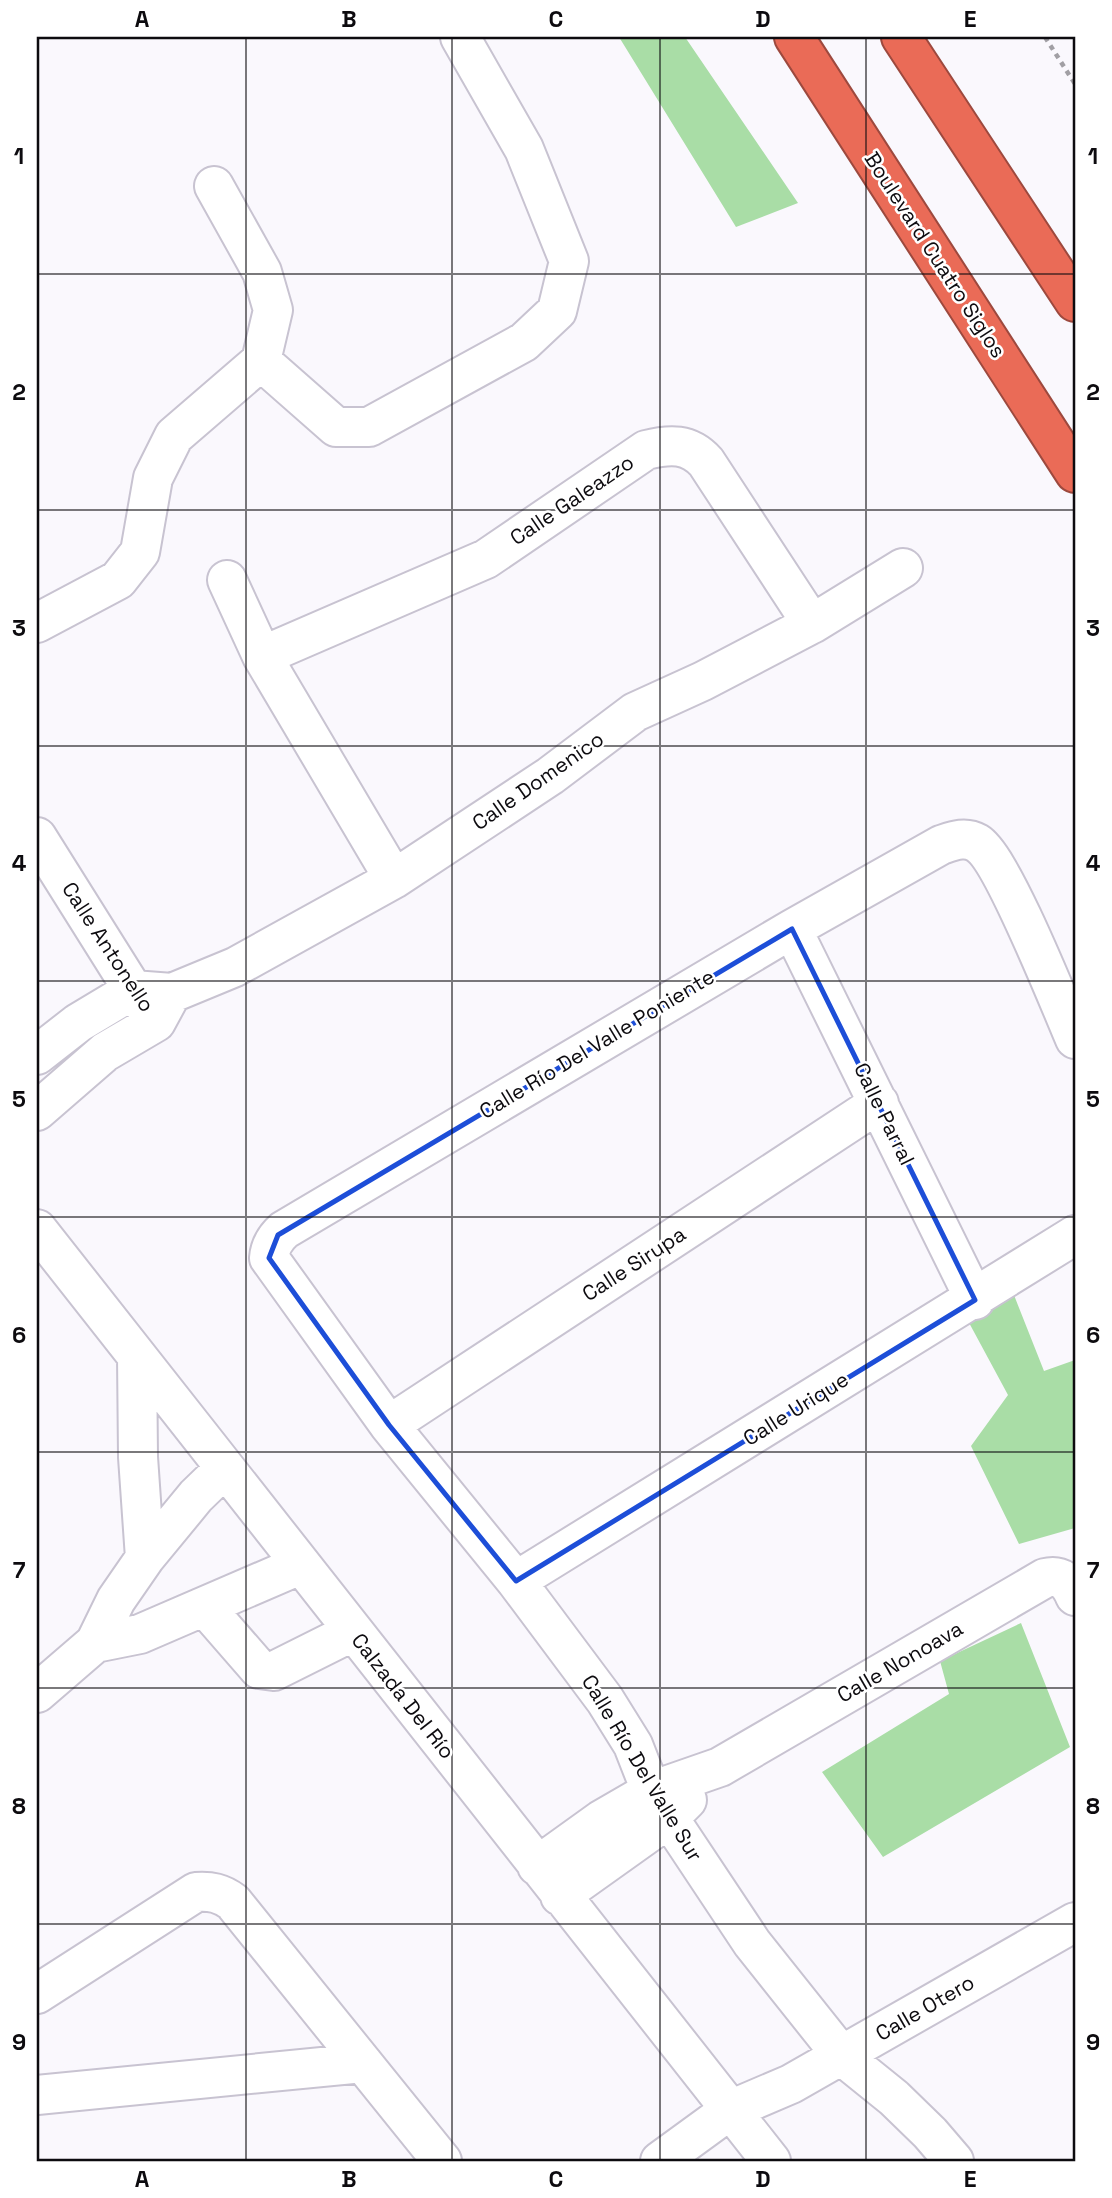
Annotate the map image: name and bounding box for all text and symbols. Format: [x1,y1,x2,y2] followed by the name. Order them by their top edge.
[135,4,150,34] text: A
[341,4,357,34] text: B
[549,4,563,34] text: C
[755,4,771,34] text: D
[964,4,976,34] text: E
[14,141,24,171] text: 1
[1088,141,1098,171] text: 1
[859,147,1012,363] street label: Boulevard Cuatro Siglos
[12,377,26,407] text: 2
[1086,377,1100,407] text: 2
[505,448,639,551] street label: Calle Galeazzo
[12,613,26,643] text: 3
[1086,613,1100,643] text: 3
[467,725,609,836] street label: Calle Domenico
[12,848,27,878] text: 4
[1086,848,1101,878] text: 4
[56,876,161,1017] street label: Calle Antonello
[474,963,719,1125] street label: Calle Río Del Valle Poniente
[848,1058,921,1170] street label: Calle Parral
[12,1084,26,1114] text: 5
[1086,1084,1100,1114] text: 5
[577,1220,691,1307] street label: Calle Sirupa
[12,1320,26,1350] text: 6
[1086,1320,1100,1350] text: 6
[738,1365,854,1452] street label: Calle Urique
[13,1555,26,1585] text: 7
[1087,1555,1100,1585] text: 7
[832,1615,968,1709] street label: Calle Nonoava
[346,1627,461,1764] street label: Calzada Del Río
[576,1669,709,1866] street label: Calle Río Del Valle Sur
[12,1791,26,1821] text: 8
[1086,1791,1100,1821] text: 8
[870,1968,979,2047] street label: Calle Otero
[12,2027,26,2057] text: 9
[1086,2027,1100,2057] text: 9
[135,2164,150,2194] text: A
[341,2164,357,2194] text: B
[549,2164,563,2194] text: C
[755,2164,771,2194] text: D
[964,2164,976,2194] text: E

